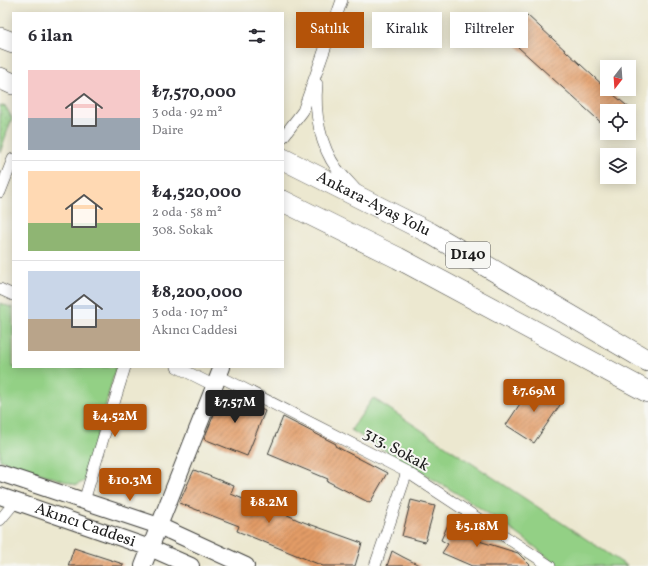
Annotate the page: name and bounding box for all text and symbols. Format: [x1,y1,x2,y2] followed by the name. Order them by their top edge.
[296,12,364,48] chip: Satılık
[372,12,442,48] chip: Kiralık
[450,12,528,48] chip: Filtreler
[28,25,73,48] text: 6 ilan
[246,25,268,47] icon: filters
[600,60,636,96] north arrow
[600,60,636,184] map controls
[152,81,236,104] text: ₺7,570,000
[60,86,108,134] icon: home
[152,104,222,122] text: 3 oda · 92 m²
[600,104,636,140] button: locate
[152,122,184,140] text: Daire
[600,148,636,184] button: layers
[312,166,434,242] street label: Ankara-Ayaş Yolu
[152,181,241,204] text: ₺4,520,000
[60,187,108,235] icon: home
[152,204,222,222] text: 2 oda · 58 m²
[152,222,213,240] text: 308. Sokak
[446,242,490,268] road number: D140
[152,281,243,304] text: ₺8,200,000
[60,287,108,335] icon: home
[152,304,228,322] text: 3 oda · 107 m²
[152,322,238,340] text: Akıncı Caddesi
[501,379,567,413] pin: ₺7.69M
[512,383,556,401] text: ₺7.69M
[202,390,268,424] pin: ₺7.57M
[214,394,256,412] text: ₺7.57M
[82,404,148,438] pin: ₺4.52M
[93,408,137,426] text: ₺4.52M
[359,423,433,477] street label: 313. Sokak
[97,468,163,502] pin: ₺10.3M
[108,472,152,490] text: ₺10.3M
[241,490,297,524] pin: ₺8.2M
[250,494,288,512] text: ₺8.2M
[32,498,139,553] street label: Akıncı Caddesi
[444,514,510,548] pin: ₺5.18M
[456,518,498,536] text: ₺5.18M

